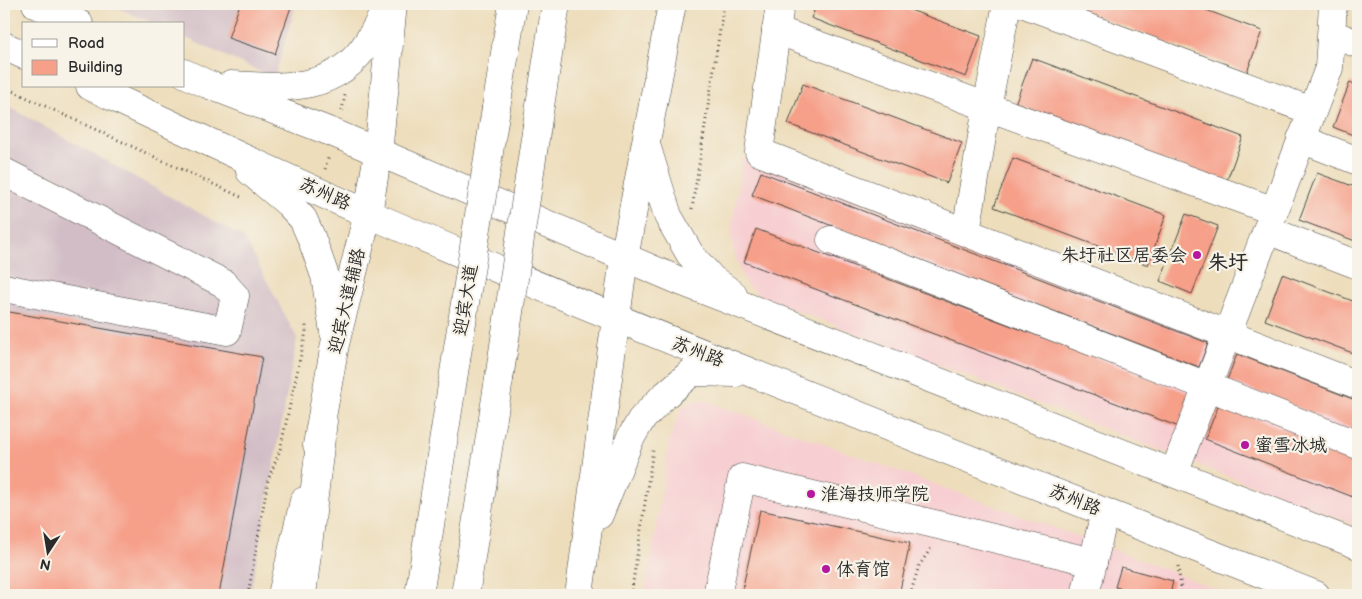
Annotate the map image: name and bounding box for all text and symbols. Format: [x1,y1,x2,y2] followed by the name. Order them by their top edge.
[22,22,185,88] legend
[68,34,104,53] text: Road
[68,58,123,77] text: Building
[296,173,354,215] street label: 苏州路
[1061,245,1187,266] place label: 朱圩社区居委会
[325,246,369,356] street label: 迎宾大道辅路
[1191,249,1203,261] marker: 朱圩社区居委会
[1208,251,1248,275] district label: 朱圩
[450,263,482,337] street label: 迎宾大道
[669,333,727,371] street label: 苏州路
[1255,435,1327,456] place label: 蜜雪冰城
[1239,439,1251,451] marker: 蜜雪冰城
[1046,480,1104,520] street label: 苏州路
[821,484,929,505] place label: 淮海技师学院
[805,488,817,500] marker: 淮海技师学院
[22,526,72,576] north arrow
[38,555,52,574] text: N
[836,559,890,580] place label: 体育馆
[820,563,832,575] marker: 体育馆

